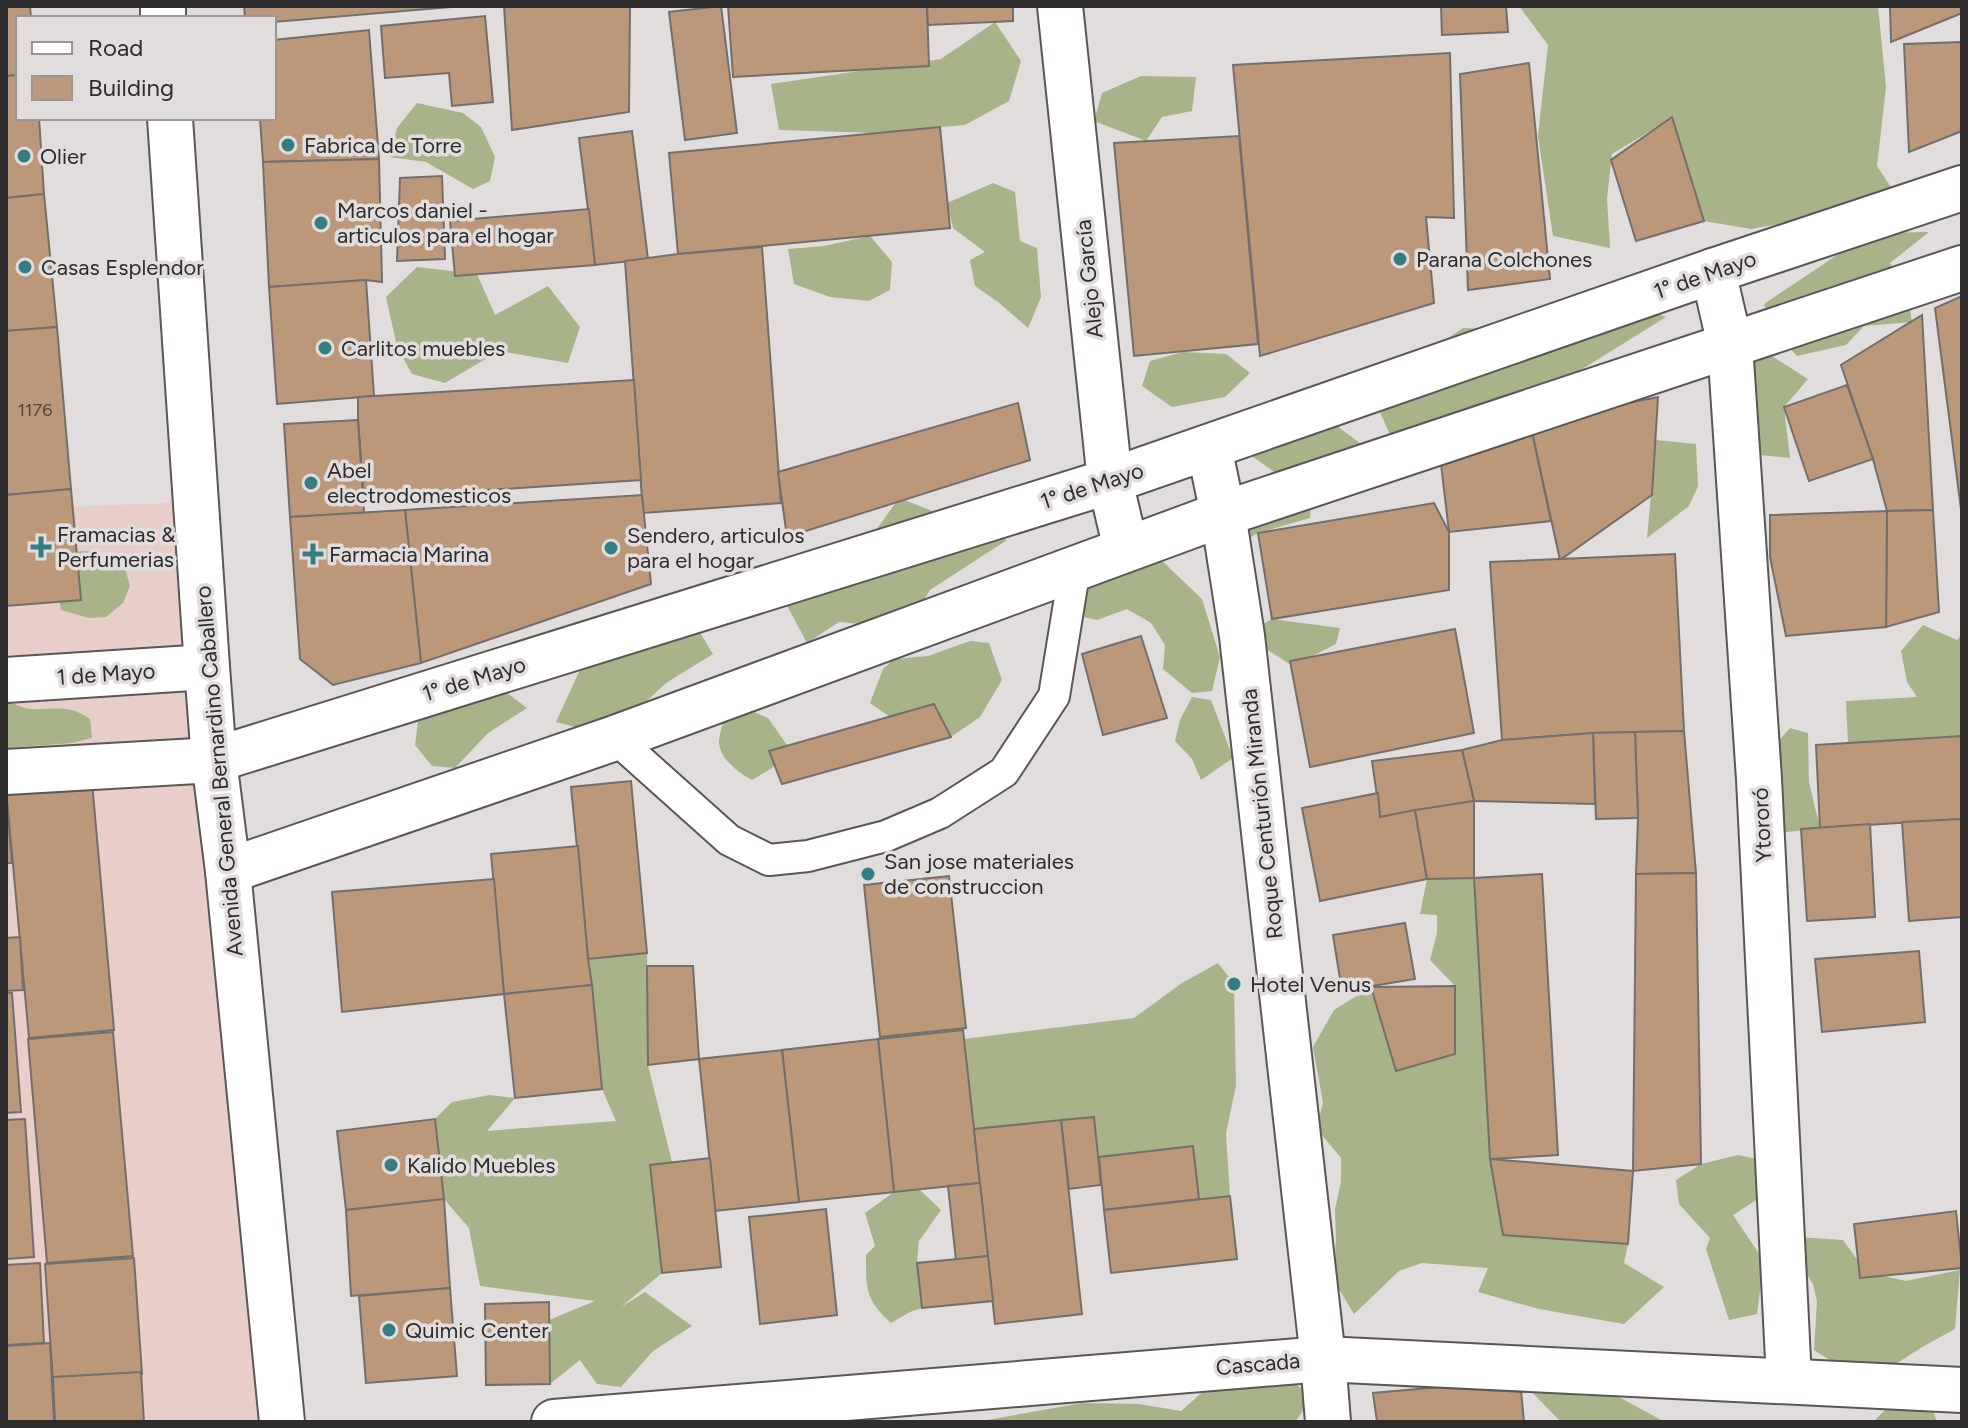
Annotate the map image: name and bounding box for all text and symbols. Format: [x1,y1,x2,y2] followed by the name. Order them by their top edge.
[16,16,276,120] legend
[88,33,143,62] text: Road
[88,73,174,102] text: Building
[304,132,462,159] place label: Fabrica de Torre
[279,136,297,154] marker: Fabrica de Torre
[40,143,87,170] place label: Olier
[15,147,33,165] marker: Olier
[337,197,554,249] place label: Marcos daniel - articulos para el hogar
[312,214,330,232] marker: Marcos daniel - articulos para el hogar
[1069,218,1109,340] street label: Alejo García
[1650,245,1760,305] street label: 1° de Mayo
[1416,246,1592,273] place label: Parana Colchones
[1391,250,1409,268] marker: Parana Colchones
[41,254,204,281] place label: Casas Esplendor
[16,258,34,276] marker: Casas Esplendor
[341,335,505,362] place label: Carlitos muebles
[316,339,334,357] marker: Carlitos muebles
[18,399,52,421] house number: 1176
[327,457,511,509] place label: Abel electrodomesticos
[1037,457,1147,515] street label: 1° de Mayo
[302,474,320,492] marker: Abel electrodomesticos
[57,521,175,573] place label: Framacias & Perfumerias
[627,522,804,574] place label: Sendero, articulos para el hogar
[32,538,50,556] marker: Framacias & Perfumerias
[602,539,620,557] marker: Sendero, articulos para el hogar
[329,541,489,568] place label: Farmacia Marina
[304,545,322,563] marker: Farmacia Marina
[189,584,249,958] street label: Avenida General Bernardino Caballero
[419,650,529,708] street label: 1° de Mayo
[56,657,156,691] street label: 1 de Mayo
[1235,688,1289,940] street label: Roque Centurión Miranda
[1747,787,1777,863] street label: Ytororó
[884,848,1074,900] place label: San jose materiales de construccion
[859,865,877,883] marker: San jose materiales de construccion
[1250,971,1371,998] place label: Hotel Venus
[1225,975,1243,993] marker: Hotel Venus
[407,1152,555,1179] place label: Kalido Muebles
[382,1156,400,1174] marker: Kalido Muebles
[405,1317,549,1344] place label: Quimic Center
[380,1321,398,1339] marker: Quimic Center
[1215,1347,1301,1381] street label: Cascada

